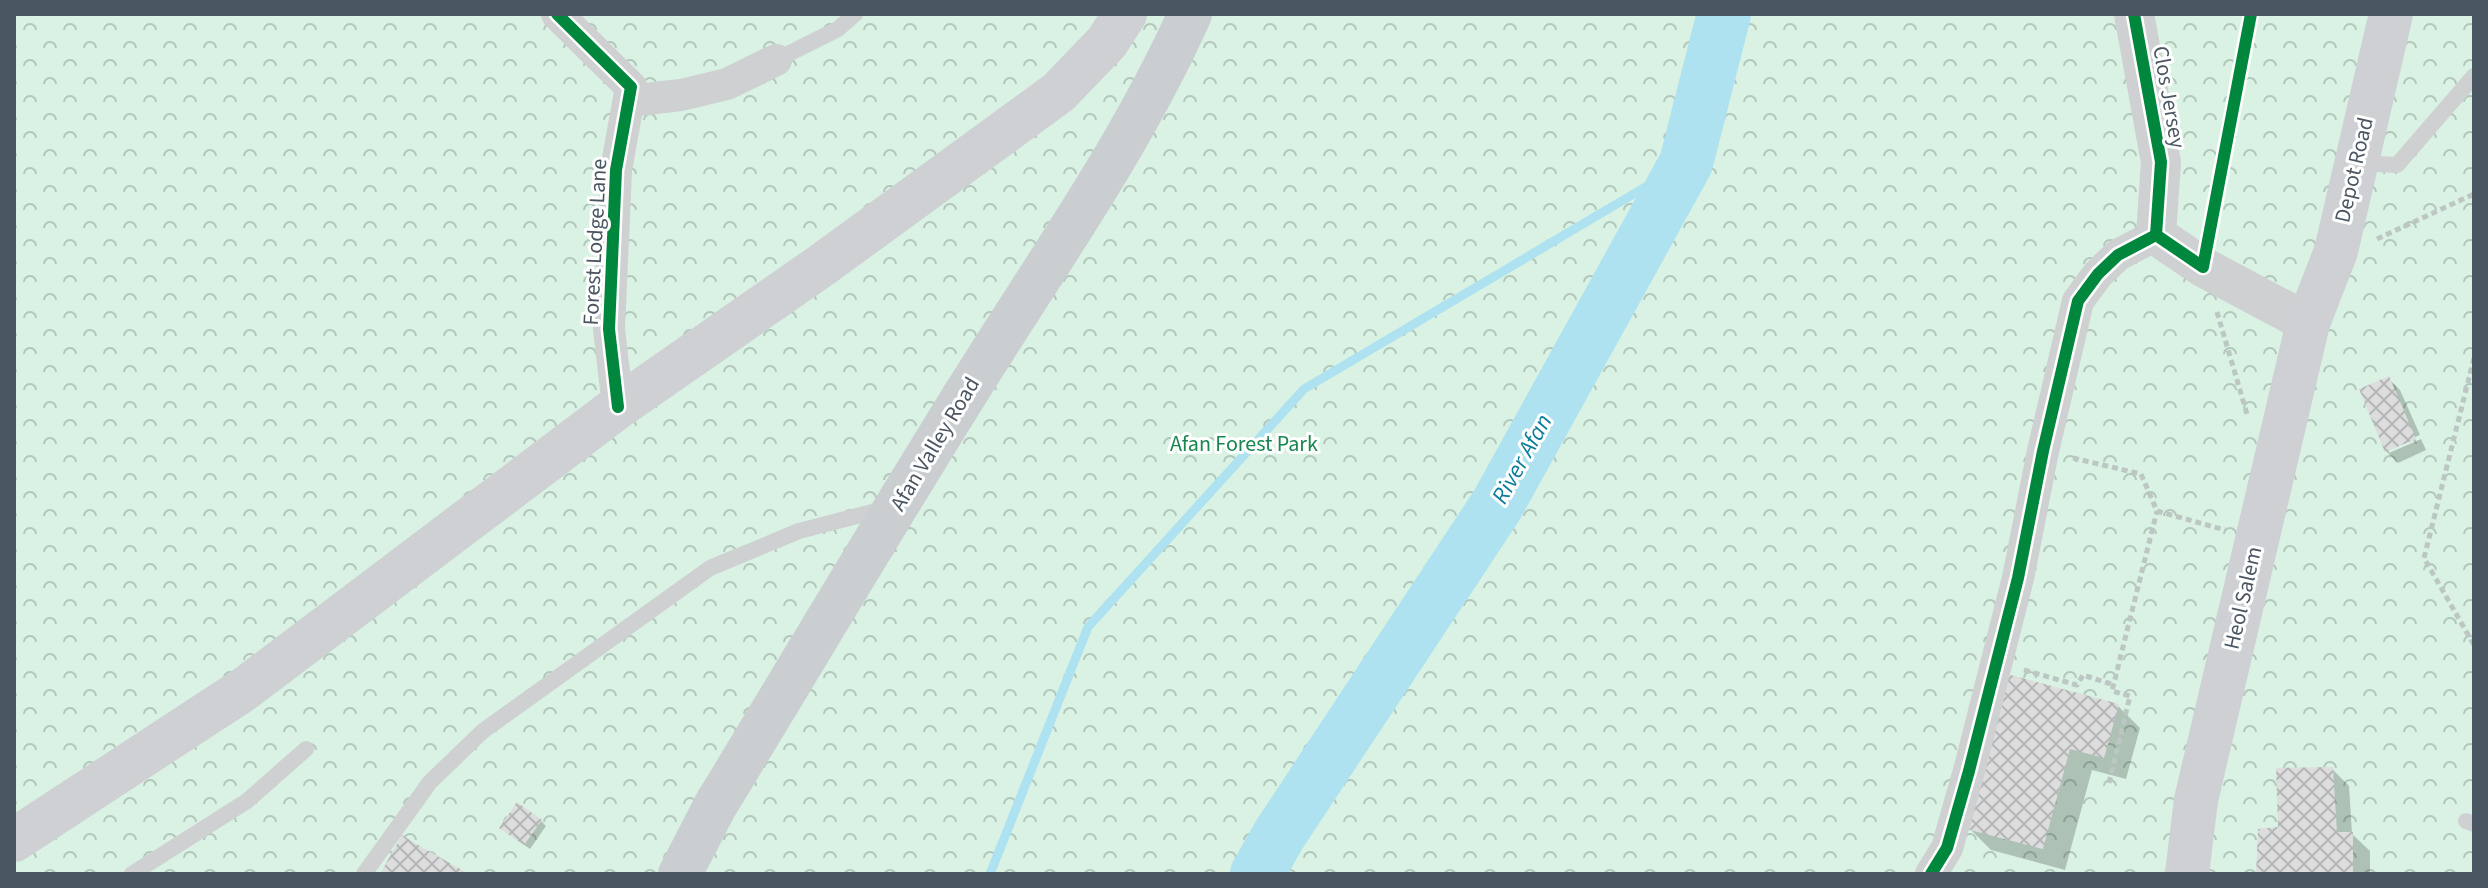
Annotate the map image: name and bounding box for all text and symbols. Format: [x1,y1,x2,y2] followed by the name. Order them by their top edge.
[2144,43,2194,151] street label: Clos Jersey
[2326,114,2382,226] street label: Depot Road
[575,158,615,326] street label: Forest Lodge Lane
[882,371,988,517] street label: Afan Valley Road
[1483,408,1561,510] water label: River Afan
[1170,428,1318,460] park label: Afan Forest Park
[2216,543,2270,653] street label: Heol Salem

